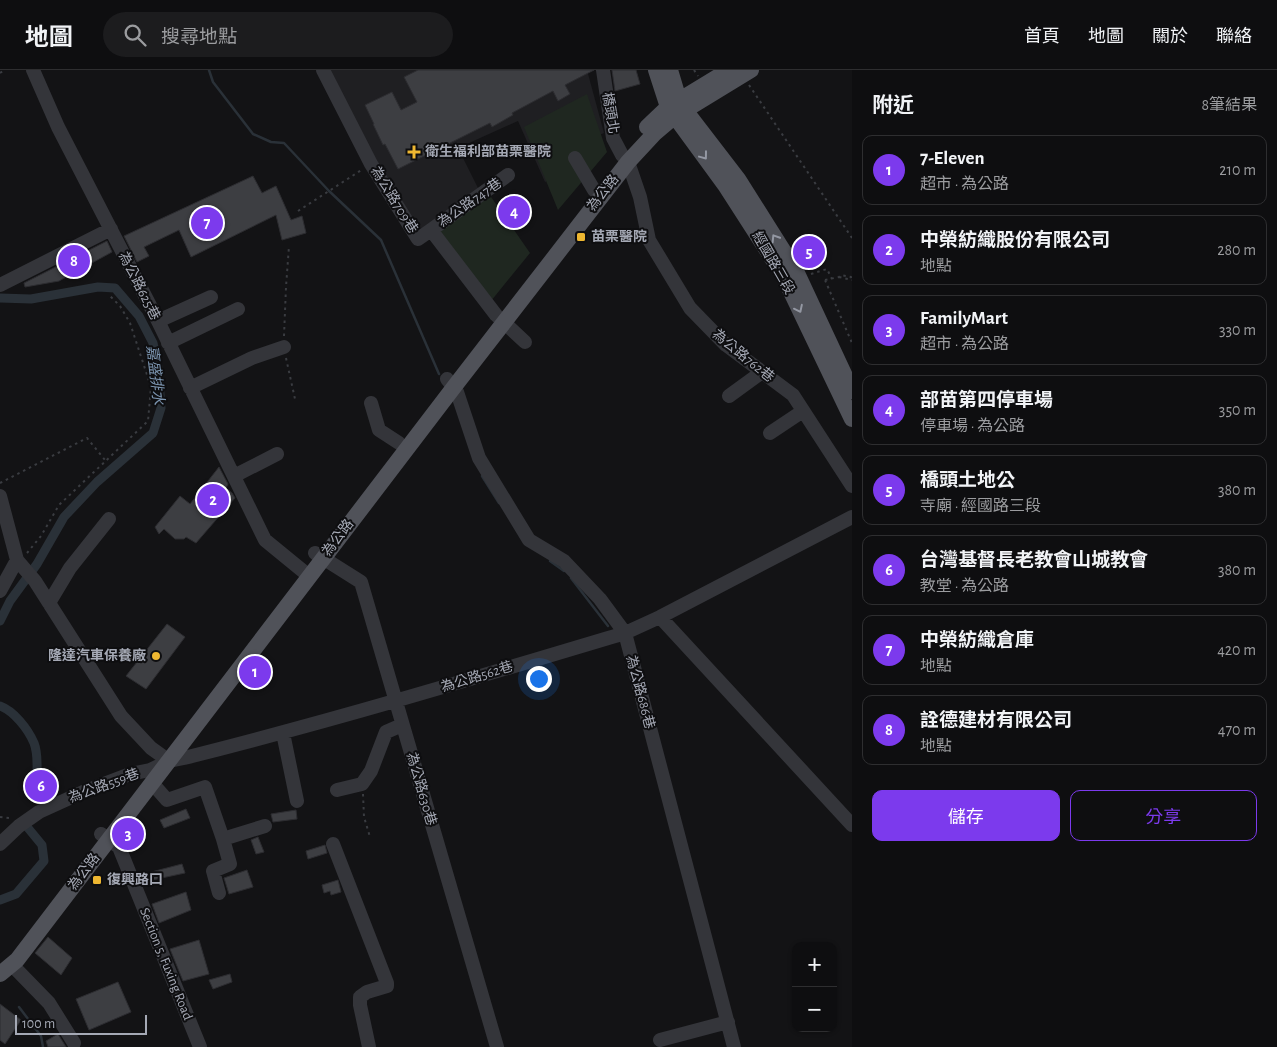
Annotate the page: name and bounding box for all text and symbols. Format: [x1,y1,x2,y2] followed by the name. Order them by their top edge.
[103,12,453,57] search box
[121,21,149,49] icon: search
[25,26,73,50] text: 地圖
[161,28,237,47] text: 搜尋地點
[1024,28,1060,46] text: 首頁
[1088,28,1124,46] text: 地圖
[1152,28,1188,46] text: 關於
[1216,28,1252,46] text: 聯絡
[600,91,622,135] street label: 橋頭北
[872,95,914,116] text: 附近
[1201,97,1257,113] text: 8筆結果
[425,144,551,159] place label: 衛生福利部苗栗醫院
[407,145,421,159] marker: 衛生福利部苗栗醫院
[920,149,984,168] text: 7-Eleven
[698,150,706,159] one-way arrow
[886,162,892,178] text: 1
[1219,162,1256,178] text: 210 m
[368,164,421,236] street label: 為公路709巷
[584,172,621,214] street label: 為公路
[435,175,504,230] street label: 為公路747巷
[920,176,1009,192] text: 超市 · 為公路
[498,193,530,231] pin: 4
[191,204,223,242] pin: 7
[591,229,647,244] place label: 苗栗醫院
[749,229,797,297] street label: 經國路三段
[575,231,587,243] marker: 苗栗醫院
[920,231,1110,250] text: 中榮紡織股份有限公司
[793,233,825,271] pin: 5
[772,235,782,244] one-way arrow
[58,242,90,280] pin: 8
[885,242,893,258] text: 2
[1217,242,1256,258] text: 280 m
[116,249,163,323] street label: 為公路625巷
[920,258,952,274] text: 地點
[793,303,803,312] one-way arrow
[920,309,1008,328] text: FamilyMart
[886,322,892,338] text: 3
[1219,322,1256,338] text: 330 m
[710,326,777,385] street label: 為公路762巷
[920,336,1009,352] text: 超市 · 為公路
[144,344,167,407] water label: 嘉盛排水
[920,391,1053,410] text: 部苗第四停車場
[885,402,893,418] text: 4
[1219,402,1256,418] text: 350 m
[920,418,1025,434] text: 停車場 · 為公路
[920,471,1015,490] text: 橋頭土地公
[197,481,229,519] pin: 2
[886,482,892,498] text: 5
[1218,482,1256,498] text: 380 m
[920,498,1041,514] text: 寺廟 · 經國路三段
[319,516,356,559] street label: 為公路
[920,551,1148,570] text: 台灣基督長老教會山城教會
[885,562,893,578] text: 6
[1218,562,1256,578] text: 380 m
[920,578,1009,594] text: 教堂 · 為公路
[920,631,1034,650] text: 中榮紡織倉庫
[886,642,892,658] text: 7
[1217,642,1256,658] text: 420 m
[48,648,146,663] place label: 隆達汽車保養廠
[150,650,162,662] marker: 隆達汽車保養廠
[239,653,271,691] pin: 1
[623,653,658,730] street label: 為公路686巷
[439,658,515,695] street label: 為公路562巷
[920,658,952,674] text: 地點
[526,666,552,692] your location
[920,711,1072,730] text: 詮德建材有限公司
[885,722,893,738] text: 8
[1218,722,1256,738] text: 470 m
[920,738,952,754] text: 地點
[404,750,439,827] street label: 為公路630巷
[66,766,141,805] street label: 為公路559巷
[25,767,57,805] pin: 6
[872,790,1060,841] button: 儲存
[1070,790,1257,841] button: 分享
[112,815,144,853] pin: 3
[65,850,102,893] street label: 為公路
[107,872,163,887] place label: 復興路口
[91,874,103,886] marker: 復興路口
[137,906,195,1022] street label: Section 5, Fuxing Road
[792,942,837,1032] map controls
[792,942,837,987] button: +
[792,987,837,1032] button: −
[15,1012,148,1035] scale bar
[22,1017,55,1031] text: 100 m

